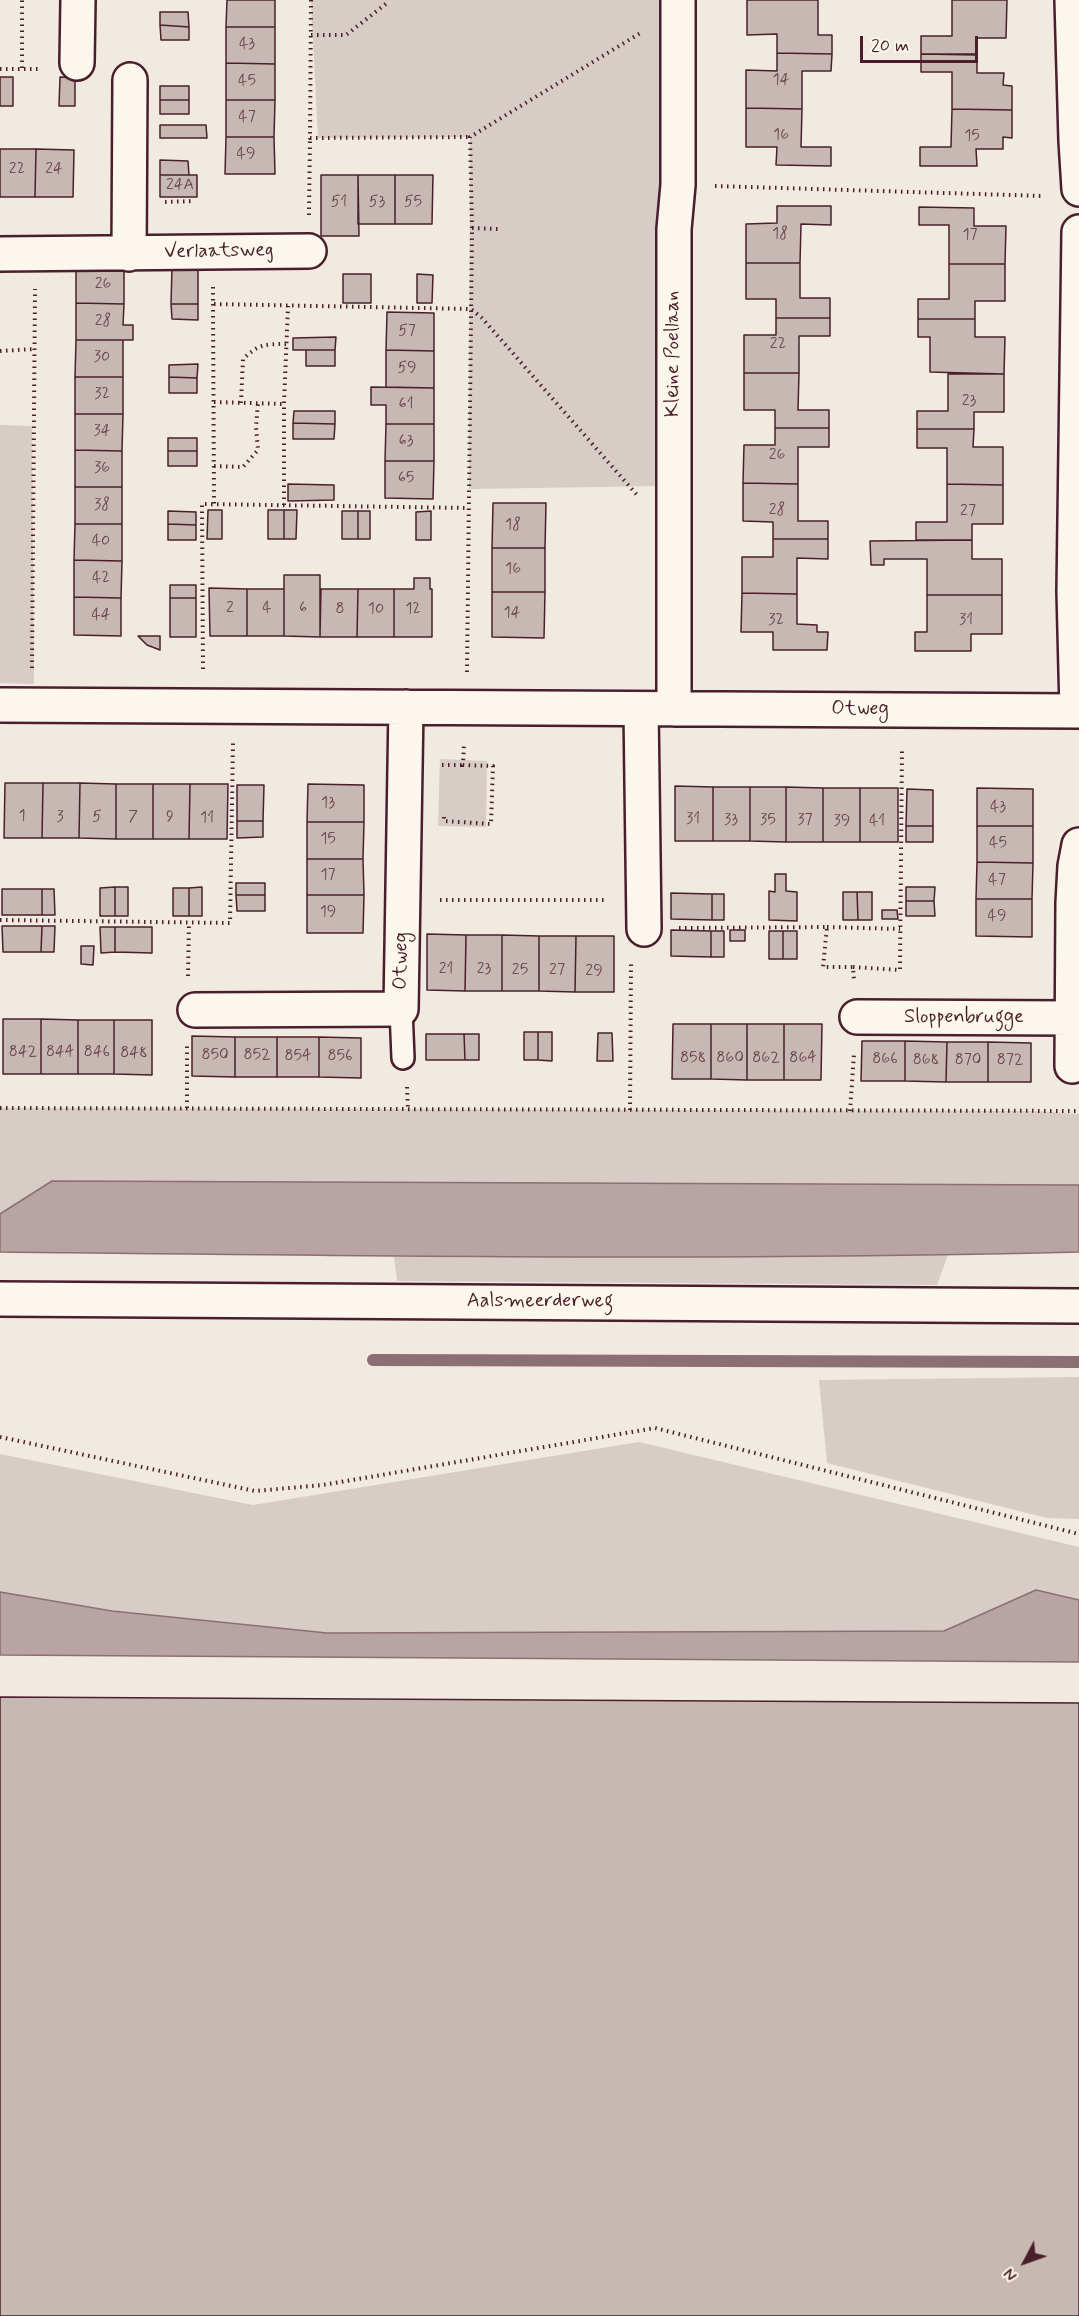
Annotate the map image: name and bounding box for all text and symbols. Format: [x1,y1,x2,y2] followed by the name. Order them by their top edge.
[863,24,982,62] scale bar
[871,34,909,58] text: 20 m
[239,35,255,55] house number: 43
[773,71,789,91] house number: 14
[238,72,256,92] house number: 45
[238,108,256,128] house number: 47
[773,126,789,146] house number: 16
[964,127,980,147] house number: 15
[237,145,255,165] house number: 49
[9,160,25,180] house number: 22
[45,160,63,180] house number: 24
[166,176,194,196] house number: 24A
[331,193,347,213] house number: 51
[369,193,385,213] house number: 53
[404,193,422,213] house number: 55
[772,225,788,245] house number: 18
[962,226,978,246] house number: 17
[164,239,274,265] street label: Verlaatsweg
[95,275,111,295] house number: 26
[662,291,686,417] street label: Kleine Poellaan
[95,312,111,332] house number: 28
[398,322,416,342] house number: 57
[770,335,786,355] house number: 22
[94,348,110,368] house number: 30
[397,359,417,379] house number: 59
[94,385,110,405] house number: 32
[962,392,976,412] house number: 23
[398,395,414,415] house number: 61
[94,422,110,442] house number: 34
[399,432,413,452] house number: 63
[769,446,785,466] house number: 26
[94,459,110,479] house number: 36
[398,469,414,489] house number: 65
[94,496,110,516] house number: 38
[769,501,785,521] house number: 28
[960,502,976,522] house number: 27
[505,516,521,536] house number: 18
[92,532,110,552] house number: 40
[505,560,521,580] house number: 16
[92,569,110,589] house number: 42
[226,599,234,619] house number: 2
[262,599,272,619] house number: 4
[299,599,307,619] house number: 6
[335,600,345,620] house number: 8
[368,600,384,620] house number: 10
[405,600,421,620] house number: 12
[504,604,520,624] house number: 14
[91,606,111,626] house number: 44
[768,611,784,631] house number: 32
[959,611,973,631] house number: 31
[831,698,889,722] street label: Otweg
[321,794,335,814] house number: 13
[990,798,1006,818] house number: 43
[18,807,26,827] house number: 1
[56,808,64,828] house number: 3
[92,808,102,828] house number: 5
[128,808,138,828] house number: 7
[166,808,174,828] house number: 9
[200,809,214,829] house number: 11
[686,810,700,830] house number: 31
[724,811,738,831] house number: 33
[760,811,776,831] house number: 35
[797,811,813,831] house number: 37
[834,812,850,832] house number: 39
[869,812,885,832] house number: 41
[320,830,336,850] house number: 15
[989,834,1007,854] house number: 45
[320,866,336,886] house number: 17
[988,871,1006,891] house number: 47
[320,903,336,923] house number: 19
[988,907,1006,927] house number: 49
[389,932,415,990] street label: Otweg
[439,960,453,980] house number: 21
[477,960,491,980] house number: 23
[512,961,528,981] house number: 25
[549,961,565,981] house number: 27
[585,962,603,982] house number: 29
[904,1006,1024,1030] street label: Sloppenbrugge
[9,1043,37,1063] house number: 842
[46,1043,74,1063] house number: 844
[84,1043,110,1063] house number: 846
[120,1044,148,1064] house number: 848
[201,1046,229,1066] house number: 850
[243,1046,271,1066] house number: 852
[285,1047,311,1067] house number: 854
[327,1047,353,1067] house number: 856
[680,1049,706,1069] house number: 858
[716,1049,744,1069] house number: 860
[752,1049,780,1069] house number: 862
[789,1049,817,1069] house number: 864
[872,1050,898,1070] house number: 866
[913,1051,939,1071] house number: 868
[955,1051,981,1071] house number: 870
[997,1051,1023,1071] house number: 872
[467,1290,613,1314] street label: Aalsmeerderweg
[995,2232,1055,2292] north arrow
[1000,2263,1022,2285] text: N

